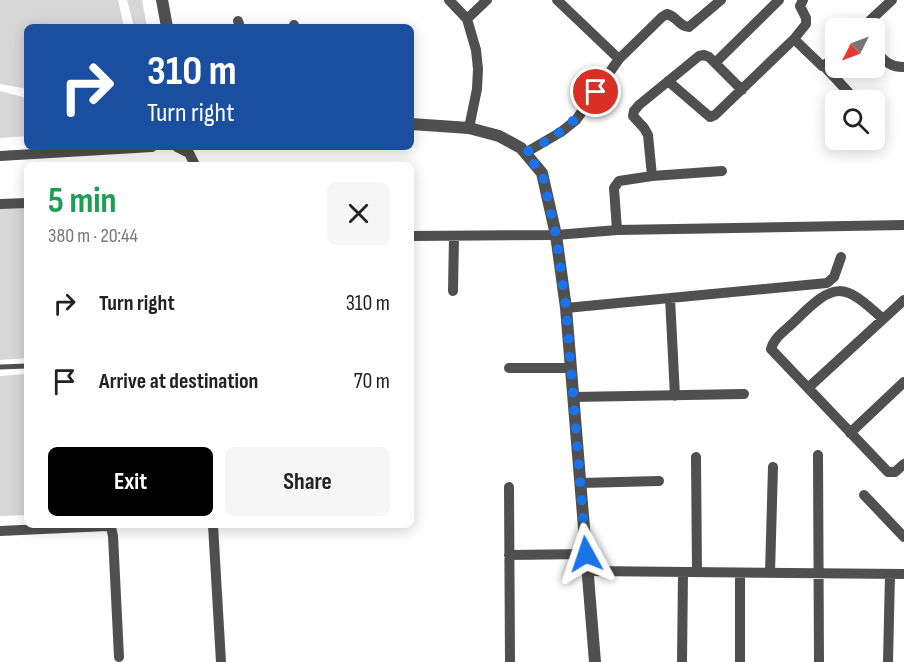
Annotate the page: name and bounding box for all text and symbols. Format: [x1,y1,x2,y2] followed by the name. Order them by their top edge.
[825,18,885,78] north arrow
[825,18,885,150] map controls
[147,46,237,97] text: 310 m
[48,48,126,126] icon: right
[570,66,621,117] pin
[579,75,612,108] icon: arrive
[825,90,885,150] button: search
[147,97,234,129] text: Turn right
[48,180,117,223] text: 5 min
[327,182,390,245] button: close
[48,224,138,248] text: 380 m · 20:44
[48,287,81,320] icon: right
[99,290,175,317] text: Turn right
[346,290,390,317] text: 310 m
[48,365,81,398] icon: arrive
[99,368,258,395] text: Arrive at destination
[354,368,390,395] text: 70 m
[48,447,213,516] button: Exit
[225,447,390,516] button: Share
[554,522,618,586] position arrow

